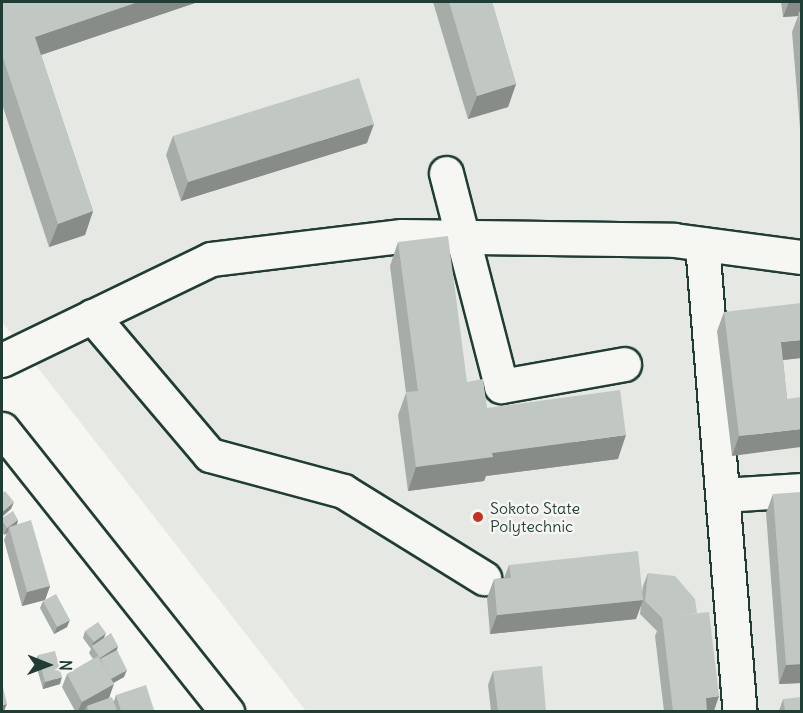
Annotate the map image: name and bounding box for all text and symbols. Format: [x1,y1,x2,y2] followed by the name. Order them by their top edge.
[490,498,580,536] place label: Sokoto State Polytechnic
[471,510,485,524] marker: Sokoto State Polytechnic
[18,635,78,695] north arrow
[56,660,76,671] text: N

